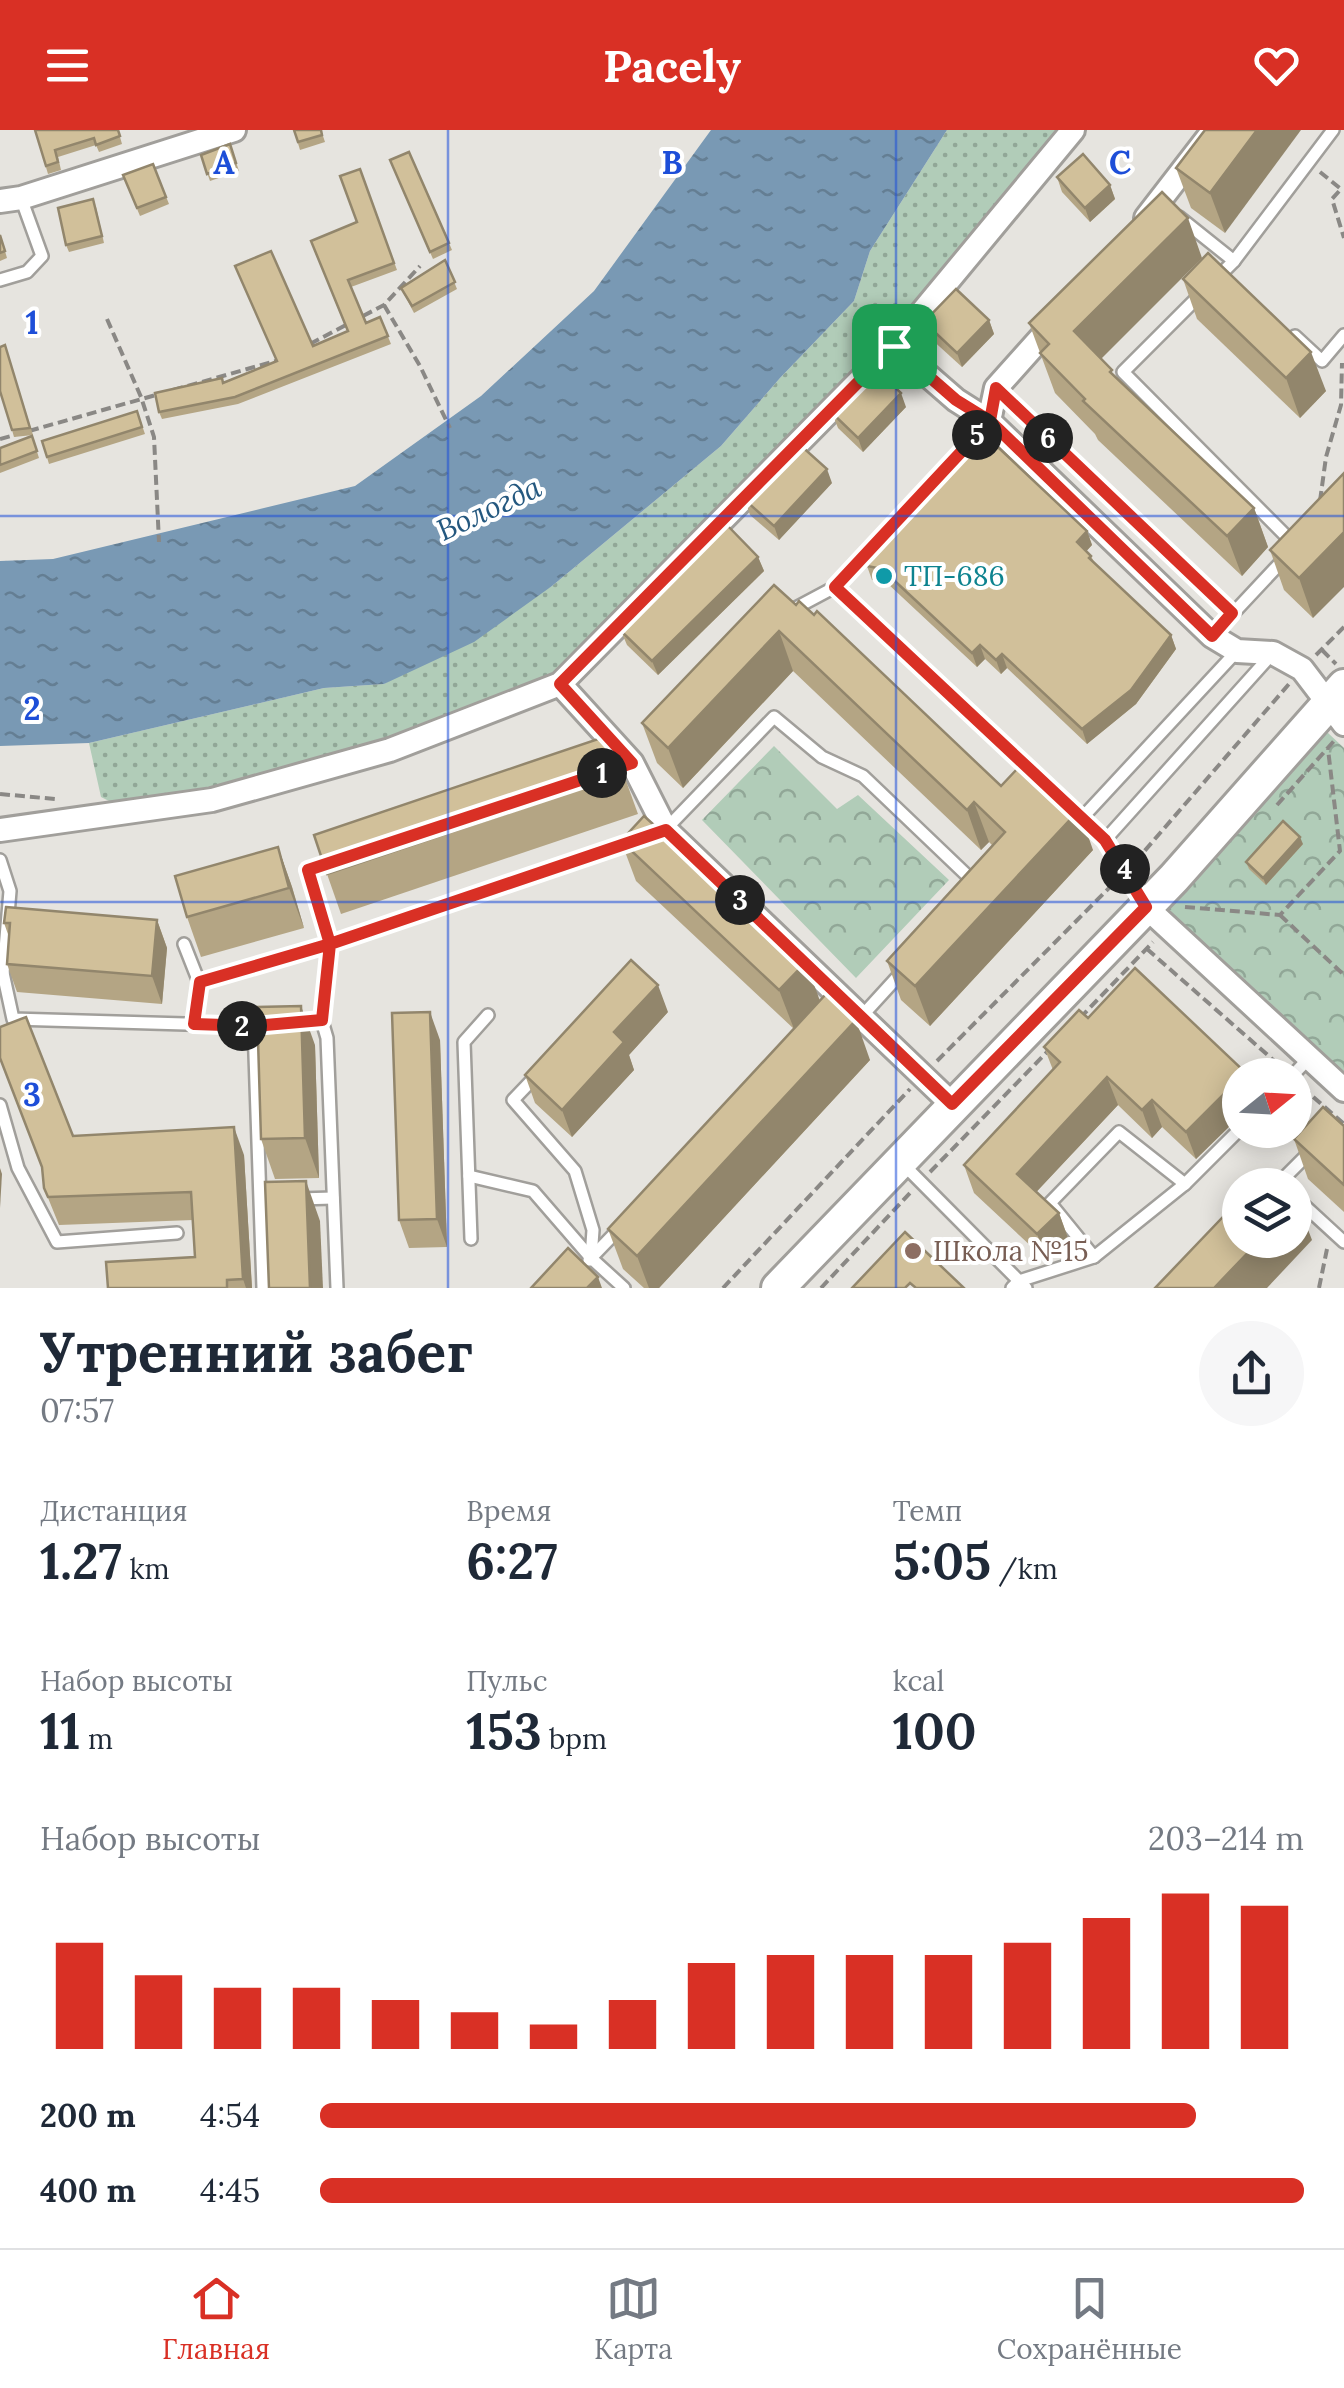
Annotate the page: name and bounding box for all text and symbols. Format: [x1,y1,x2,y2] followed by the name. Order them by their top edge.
[603,37,741,94] text: Pacely
[40,38,95,93] icon: menu
[1249,38,1304,93] icon: heart
[213,142,235,183] text: A
[661,142,683,183] text: B
[1109,142,1131,183] text: C
[26,302,39,343] text: 1
[852,304,937,389] pin
[867,319,922,374] icon: arrive
[952,410,1002,460] pin: 5
[1023,413,1073,463] pin: 6
[969,417,985,453] text: 5
[1040,420,1056,456] text: 6
[430,467,547,549] water label: Вологда
[904,558,1005,594] place label: ТП-686
[873,565,895,587] marker: ТП-686
[23,688,41,729] text: 2
[577,748,627,798] pin: 1
[596,755,608,791] text: 1
[1100,844,1150,894] pin: 4
[1117,851,1133,887] text: 4
[715,875,765,925] pin: 3
[732,882,748,918] text: 3
[217,1001,267,1051] pin: 2
[235,1008,249,1044] text: 2
[1222,1058,1312,1148] north arrow
[1222,1058,1312,1258] map controls
[23,1074,41,1115] text: 3
[1222,1168,1312,1258] button: layers
[933,1233,1088,1269] place label: Школа №15
[902,1240,924,1262] marker: Школа №15
[40,1317,473,1387] text: Утренний забег
[1199,1321,1304,1426] button: share
[40,1390,114,1431] text: 07:57
[40,1493,187,1529] text: Дистанция
[466,1493,552,1529] text: Время
[893,1493,962,1529] text: Темп
[40,1529,122,1593] text: 1.27
[466,1529,558,1593] text: 6:27
[893,1529,991,1593] text: 5:05
[122,1551,170,1587] text: km
[991,1551,1058,1587] text: /km
[40,1663,233,1699] text: Набор высоты
[466,1663,548,1699] text: Пульс
[893,1663,944,1699] text: kcal
[40,1699,81,1763] text: 11
[466,1699,542,1763] text: 153
[893,1699,977,1763] text: 100
[81,1721,113,1757] text: m
[542,1721,607,1757] text: bpm
[40,1818,260,1859] text: Набор высоты
[1148,1818,1304,1859] text: 203–214 m
[40,2095,136,2136] text: 200 m
[200,2095,260,2136] text: 4:54
[40,2170,136,2211] text: 400 m
[200,2170,260,2211] text: 4:45
[162,2271,270,2367] tab: Главная
[594,2271,673,2367] tab: Карта
[997,2271,1182,2367] tab: Сохранённые

